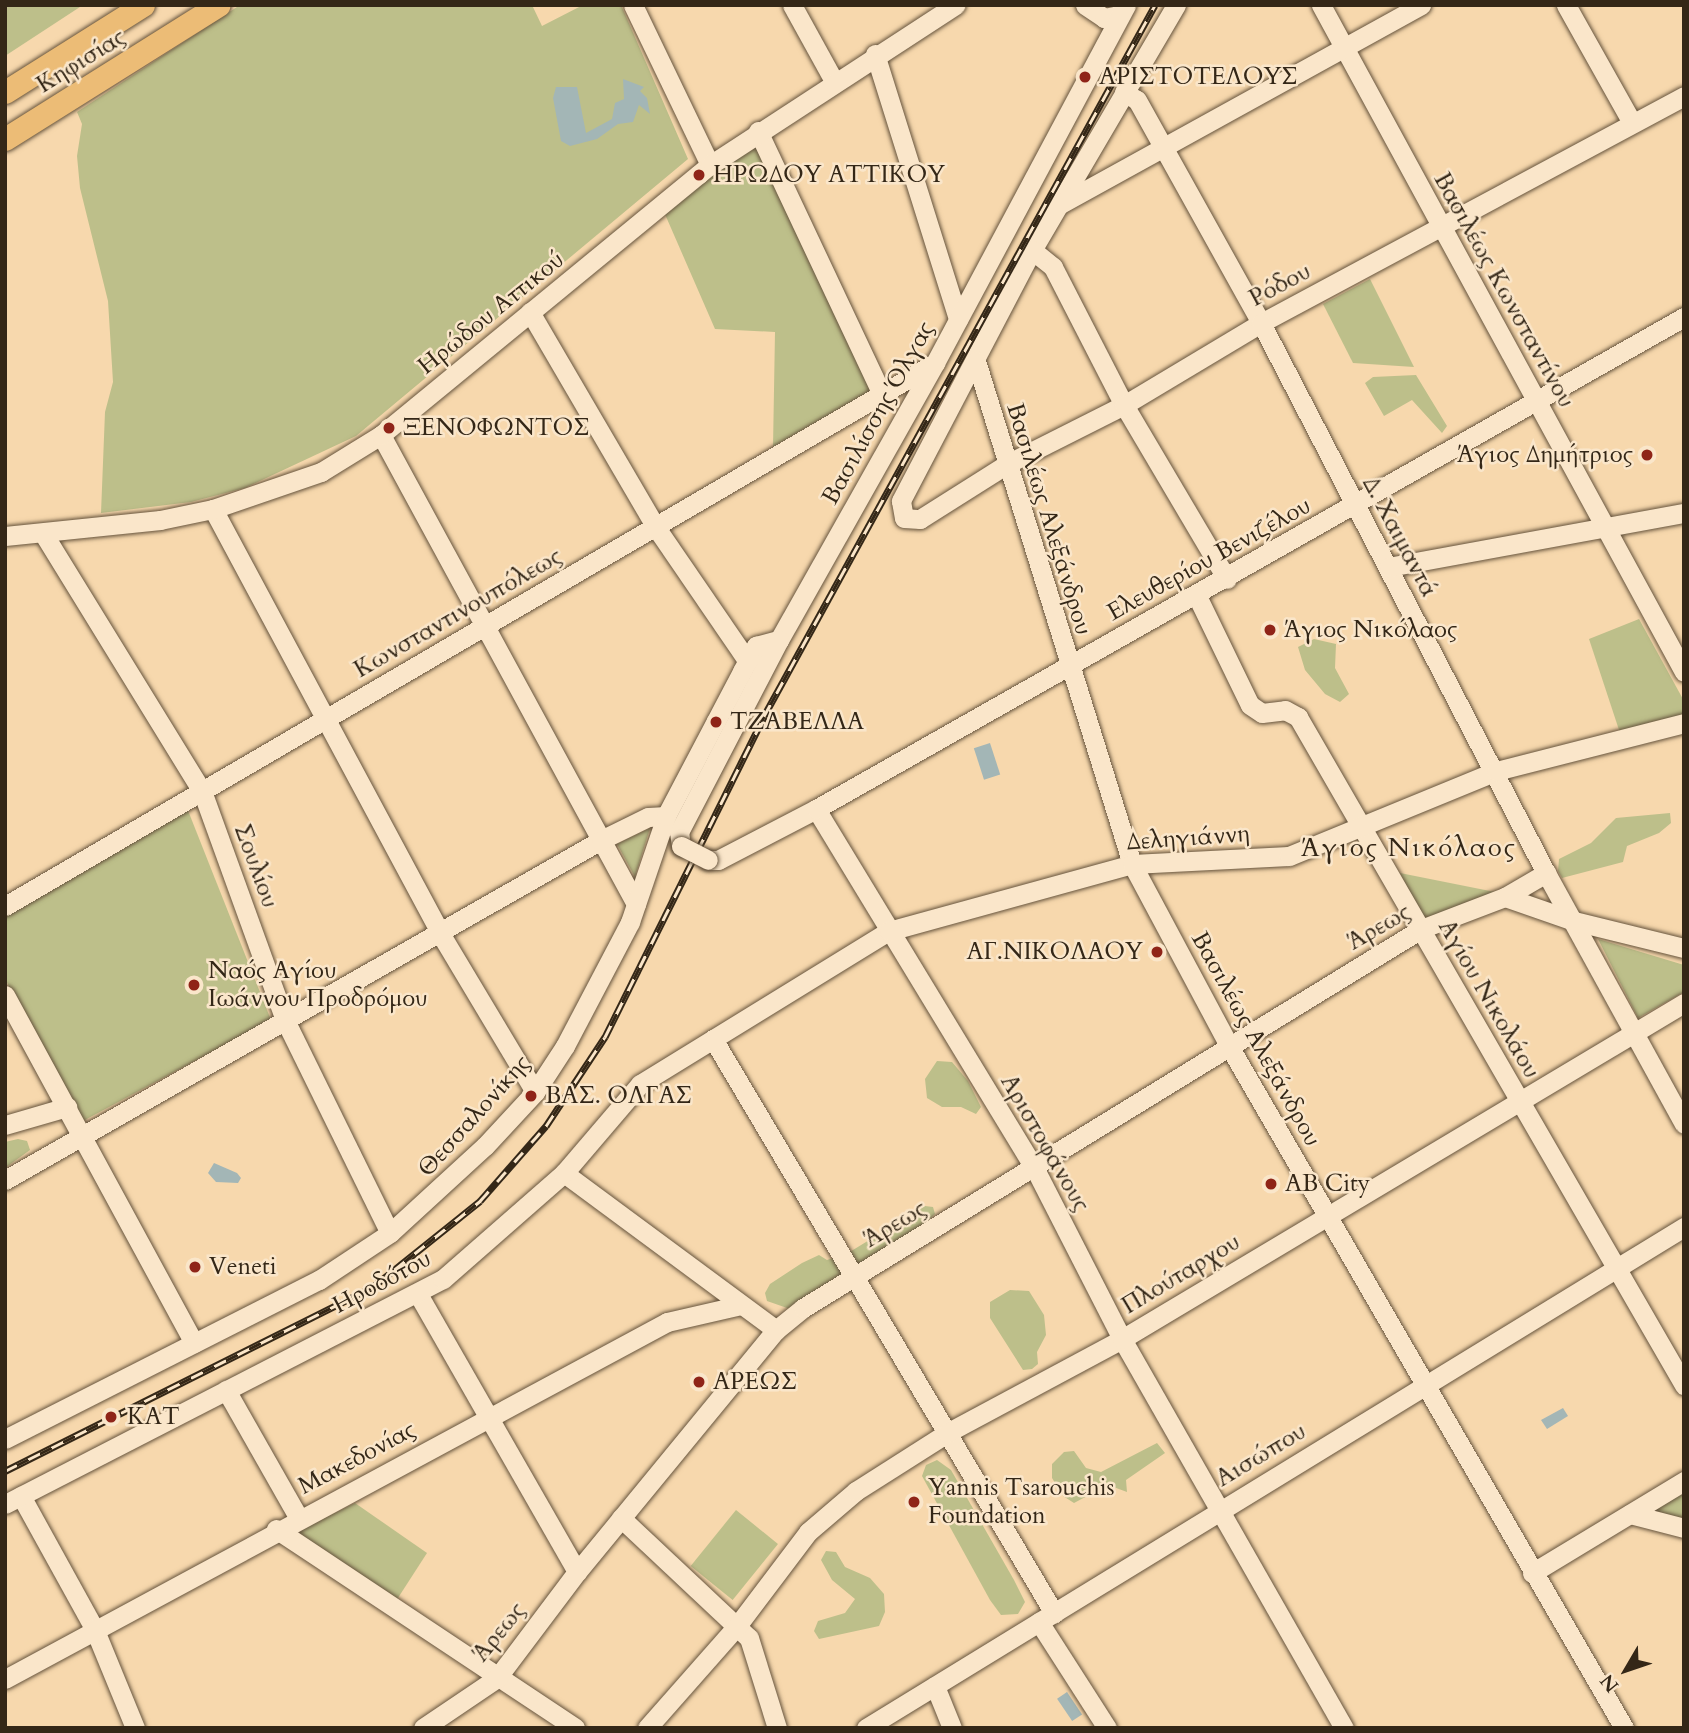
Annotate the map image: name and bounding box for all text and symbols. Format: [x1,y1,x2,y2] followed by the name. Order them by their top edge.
[31,23,131,99] street label: Κηφισίας
[1099,63,1298,91] place label: ΑΡΙΣΤΟΤΕΛΟΥΣ
[1077,69,1093,85] marker: ΑΡΙΣΤΟΤΕΛΟΥΣ
[713,161,945,189] place label: ΗΡΩΔΟΥ ΑΤΤΙΚΟΥ
[691,167,707,183] marker: ΗΡΩΔΟΥ ΑΤΤΙΚΟΥ
[1427,167,1581,413] street label: Βασιλέως Κωνσταντίνου
[412,245,570,381] street label: Ηρώδου Αττικού
[1244,257,1316,313] street label: Ρόδου
[816,316,940,510] street label: Βασιλίσσης Όλγας
[1000,400,1098,638] street label: Βασιλέως Αλεξάνδρου
[403,414,590,442] place label: ΞΕΝΟΦΩΝΤΟΣ
[381,420,397,436] marker: ΞΕΝΟΦΩΝΤΟΣ
[1457,441,1633,469] place label: Άγιος Δημήτριος
[1639,447,1655,463] marker: Άγιος Δημήτριος
[1356,472,1444,602] street label: Δ. Χαιμαντά
[1102,491,1316,627] street label: Ελευθερίου Βενιζέλου
[349,542,567,684] street label: Κωνσταντινουπόλεως
[1284,616,1457,644] place label: Άγιος Νικόλαος
[1262,622,1278,638] marker: Άγιος Νικόλαος
[730,708,864,736] place label: ΤΖΑΒΕΛΛΑ
[708,714,724,730] marker: ΤΖΑΒΕΛΛΑ
[1126,819,1250,857] street label: Δεληγιάννη
[228,820,284,912] street label: Σουλίου
[1303,832,1515,864] district label: Άγιος Νικόλαος
[1342,898,1416,956] street label: Άρεως
[1432,915,1546,1083] street label: Αγίου Νικολάου
[1185,927,1327,1151] street label: Βασιλέως Αλεξάνδρου
[967,938,1143,966] place label: ΑΓ.ΝΙΚΟΛΑΟΥ
[1149,944,1165,960] marker: ΑΓ.ΝΙΚΟΛΑΟΥ
[208,957,428,1013] place label: Ναός Αγίου Ιωάννου Προδρόμου
[186,977,202,993] marker: Ναός Αγίου Ιωάννου Προδρόμου
[412,1049,536,1183] street label: Θεσσαλονίκης
[994,1069,1096,1217] street label: Αριστοφάνους
[545,1082,692,1110] place label: ΒΑΣ. ΟΛΓΑΣ
[523,1088,539,1104] marker: ΒΑΣ. ΟΛΓΑΣ
[1285,1170,1370,1198] place label: AB City
[1263,1176,1279,1192] marker: AB City
[858,1194,932,1254] street label: Άρεως
[1117,1228,1245,1320] street label: Πλούταρχου
[328,1244,436,1320] street label: Ηροδότου
[209,1253,276,1281] place label: Veneti
[187,1259,203,1275] marker: Veneti
[713,1368,797,1396] place label: ΑΡΕΩΣ
[691,1374,707,1390] marker: ΑΡΕΩΣ
[127,1403,180,1431] place label: KAT
[101,1407,121,1427] marker: KAT
[293,1415,421,1501] street label: Μακεδονίας
[1211,1417,1311,1493] street label: Αισώπου
[928,1474,1115,1530] place label: Yannis Tsarouchis Foundation
[906,1494,922,1510] marker: Yannis Tsarouchis Foundation
[466,1596,532,1668] street label: Άρεως
[1591,1635,1661,1705] north arrow
[1594,1669,1625,1698] text: N

